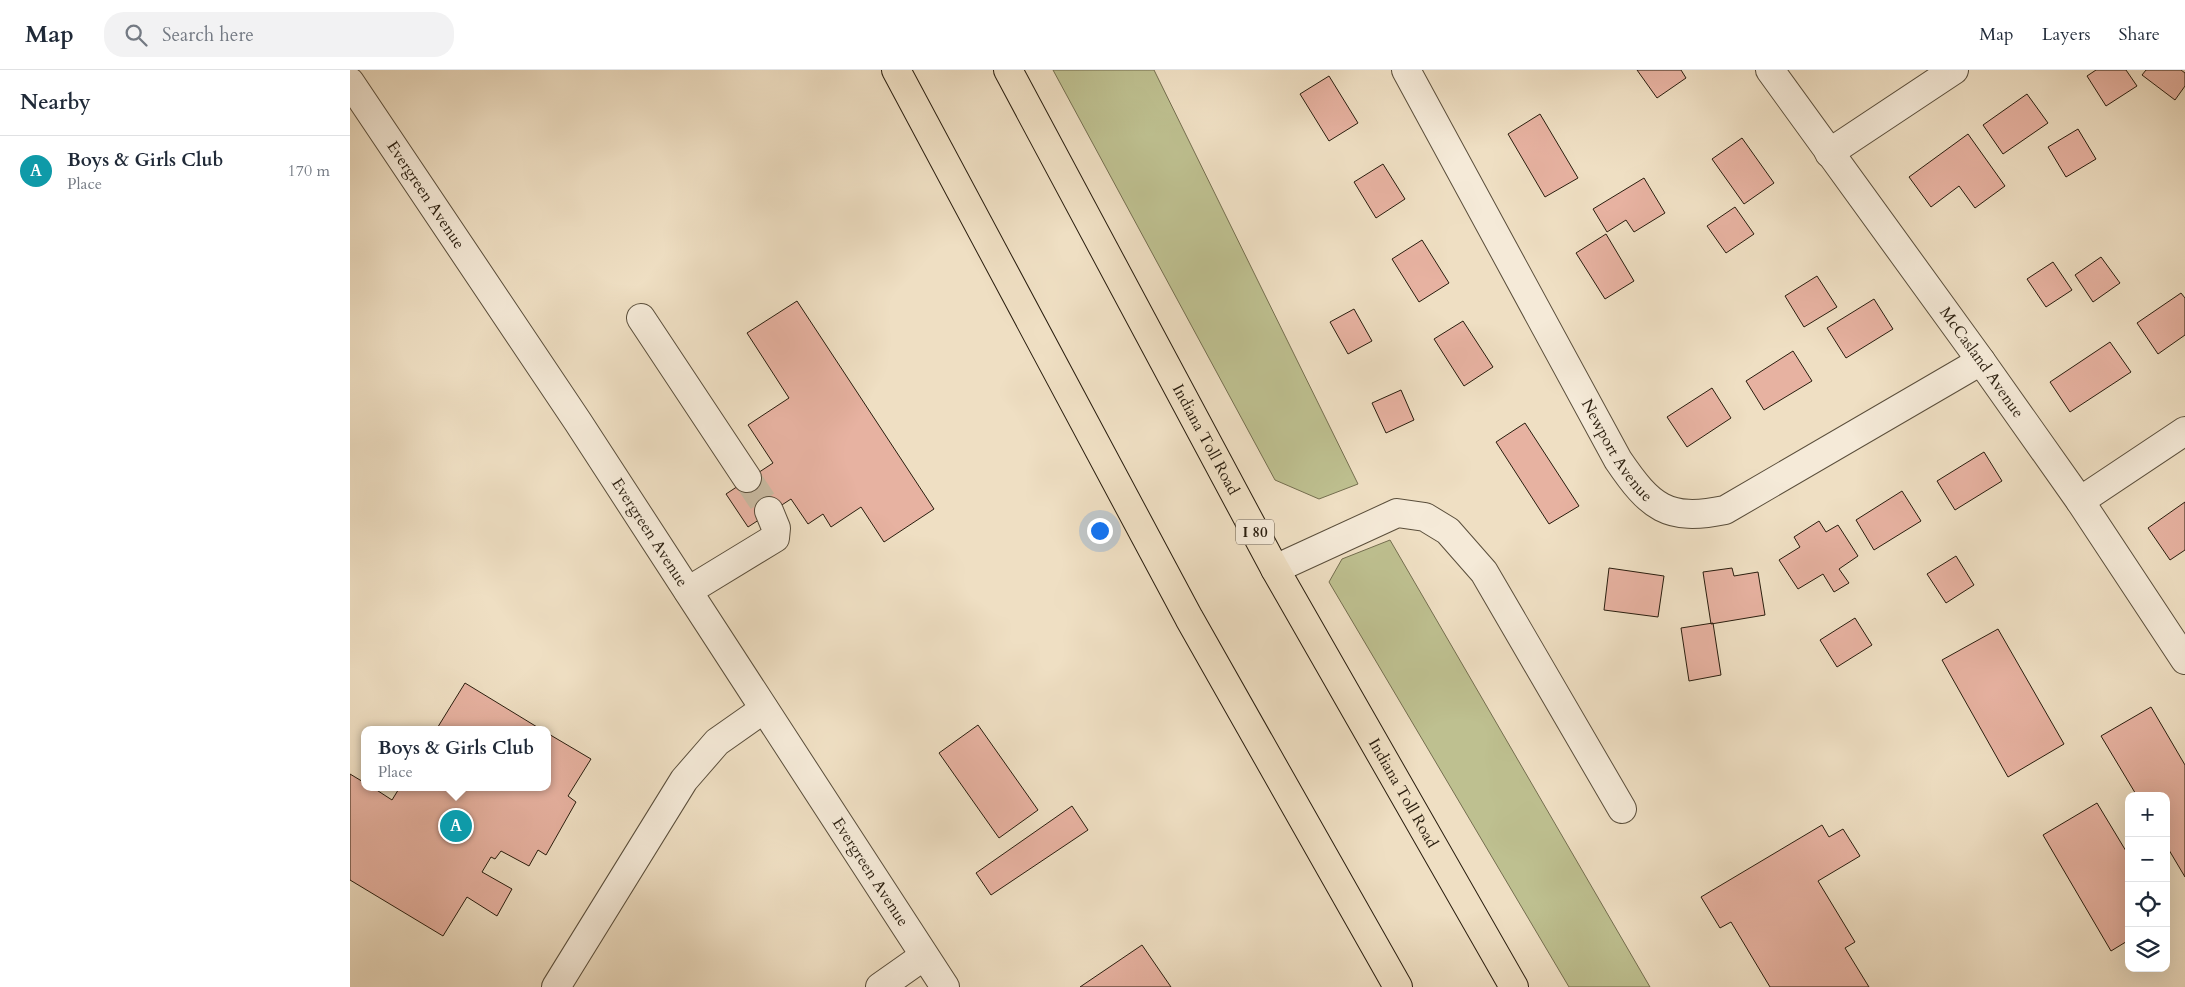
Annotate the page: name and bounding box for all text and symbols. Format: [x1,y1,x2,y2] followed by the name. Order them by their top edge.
[104,12,454,57] search box
[25,18,74,51] text: Map
[122,21,150,49] icon: search
[162,22,254,48] text: Search here
[1979,22,2014,47] text: Map
[2042,22,2091,47] text: Layers
[2119,22,2160,47] text: Share
[20,88,91,117] text: Nearby
[382,137,470,253] street label: Evergreen Avenue
[67,147,224,173] text: Boys & Girls Club
[30,160,42,182] text: A
[288,160,330,182] text: 170 m
[67,173,102,195] text: Place
[1934,302,2029,422] street label: McCasland Avenue
[1167,380,1245,499] street label: Indiana Toll Road
[1576,395,1657,507] street label: Newport Avenue
[606,474,693,591] street label: Evergreen Avenue
[1087,518,1113,544] your location
[1236,520,1274,544] road number: I 80
[361,726,551,791] popup
[1363,734,1443,852] street label: Indiana Toll Road
[378,735,534,761] text: Boys & Girls Club
[378,761,413,783] text: Place
[2125,792,2170,972] map controls
[2125,792,2170,837] button: +
[440,807,472,845] pin: A
[827,813,914,931] street label: Evergreen Avenue
[2125,837,2170,882] button: −
[2125,882,2170,927] button: locate
[2125,927,2170,972] button: layers

